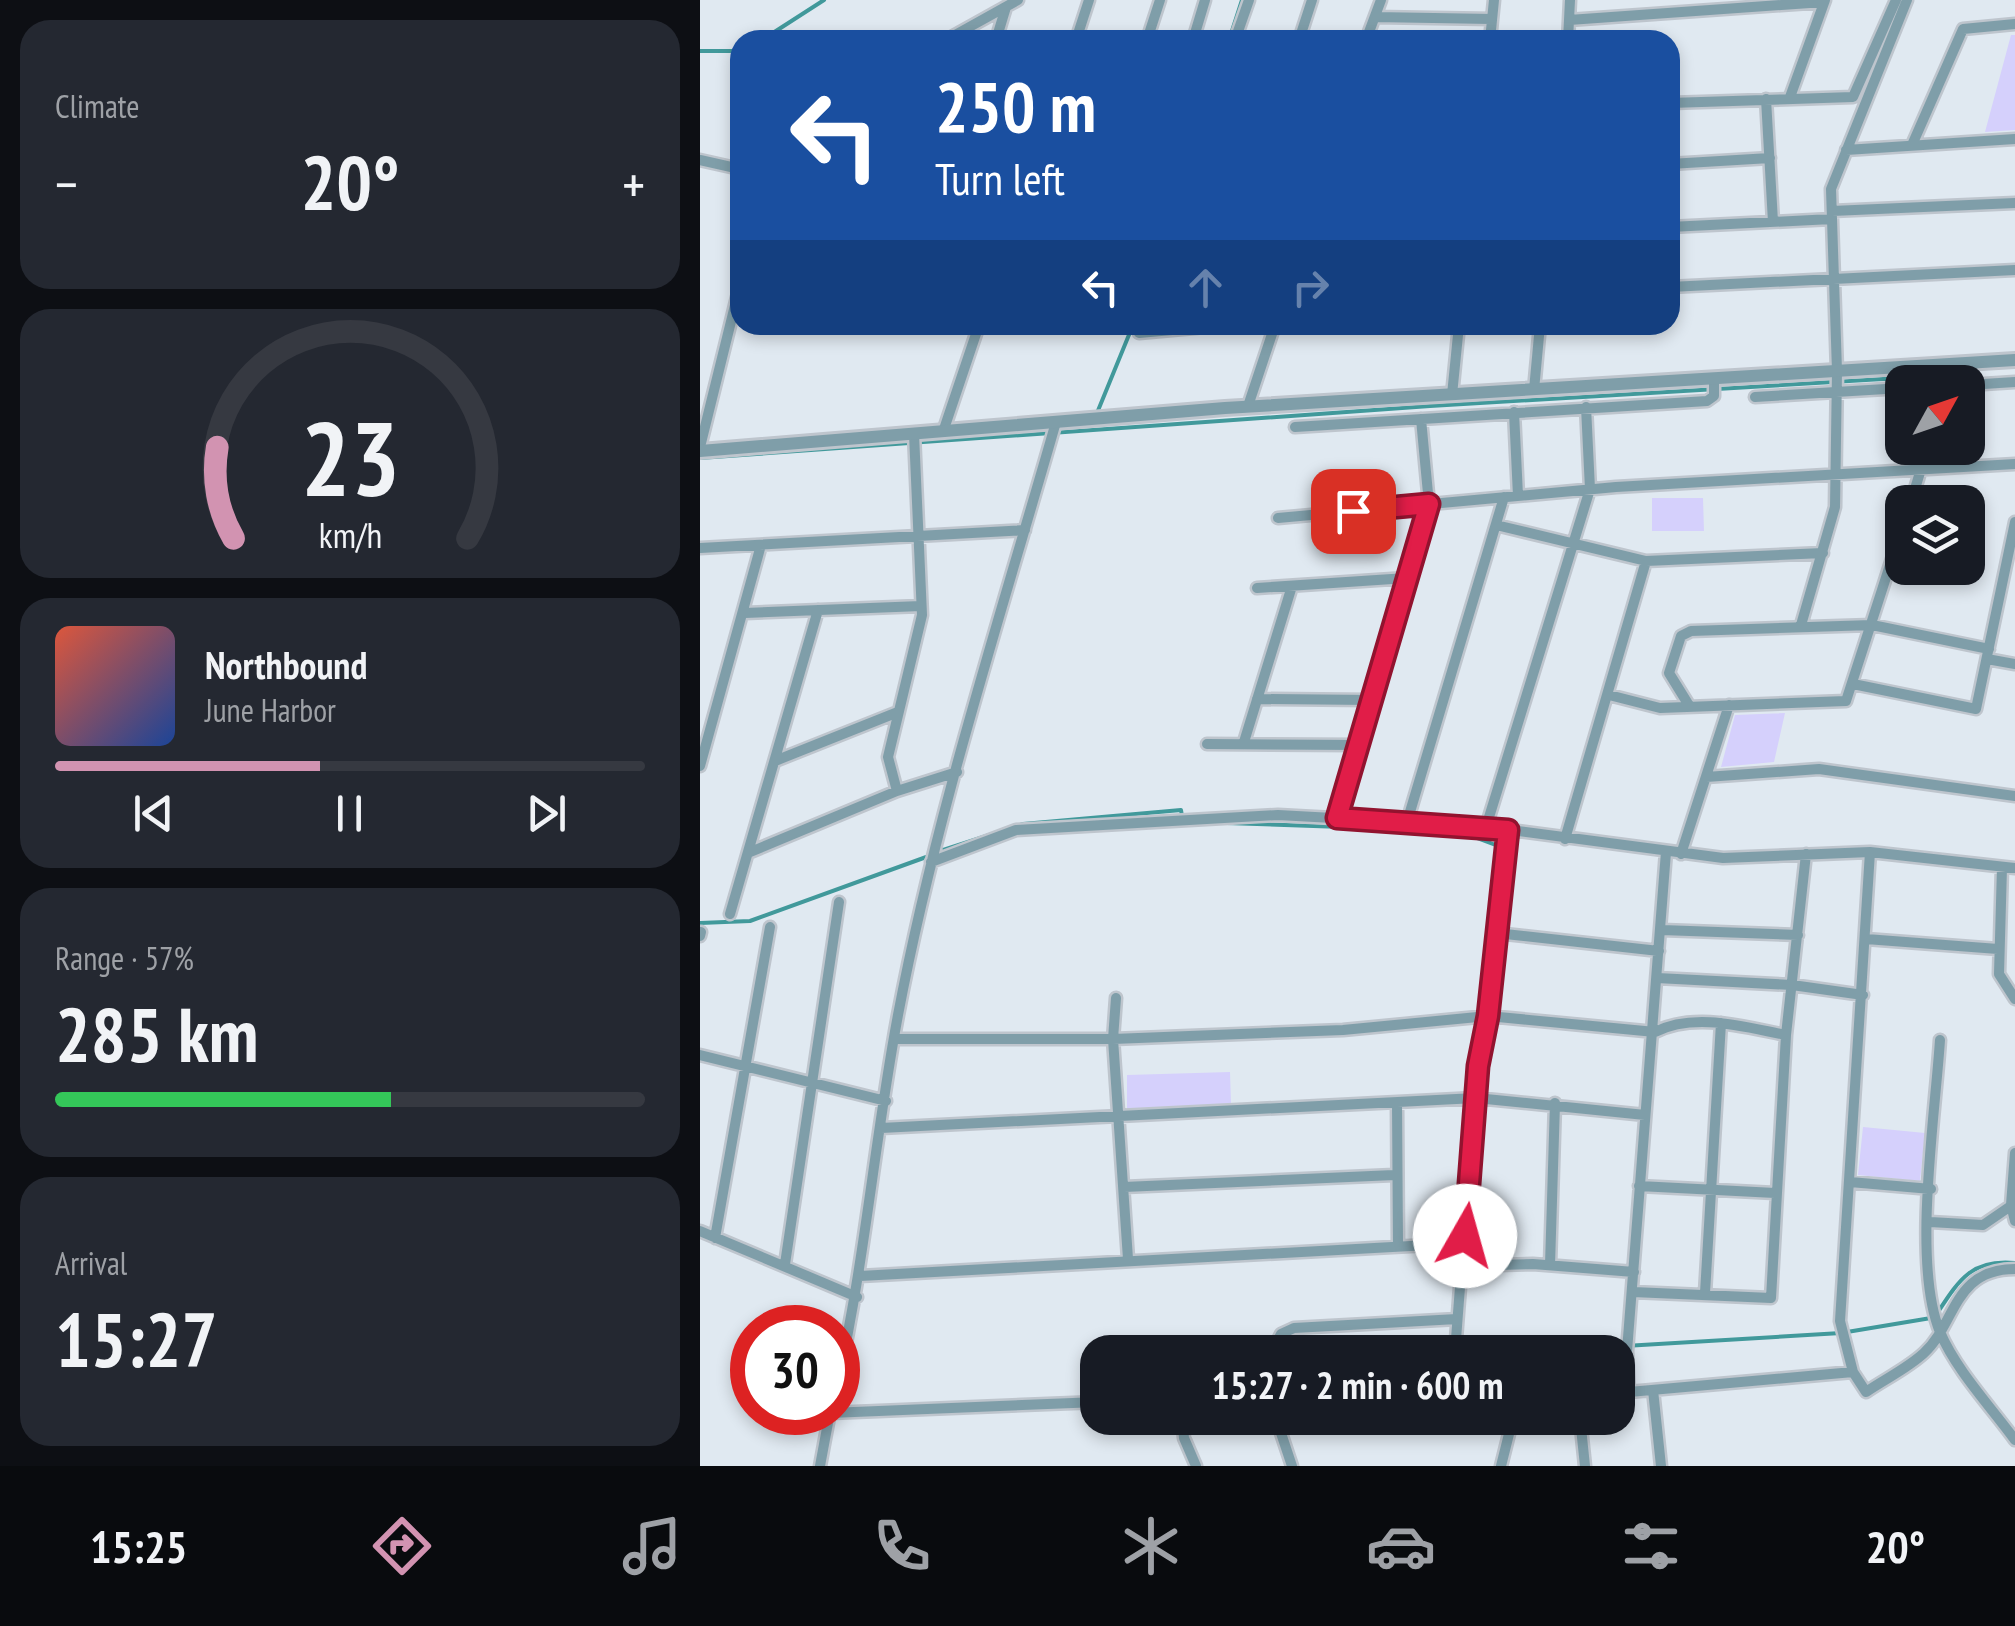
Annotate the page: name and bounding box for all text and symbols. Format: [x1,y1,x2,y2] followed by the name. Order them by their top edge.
[935,61,1096,151] text: 250 m
[770,70,900,200] icon: left
[55,85,139,127] text: Climate
[300,134,400,231] text: 20°
[55,148,78,219] text: −
[622,148,645,219] text: +
[935,149,1065,207] text: Turn left
[1073,260,1128,315] icon: left
[1178,260,1233,315] icon: ahead
[1283,260,1338,315] icon: right
[1885,365,1985,465] north arrow
[1885,365,1985,585] map controls
[300,390,400,525] text: 23
[1311,469,1396,554] pin
[1326,484,1381,539] icon: arrive
[1885,485,1985,585] button: layers
[318,512,382,558] text: km/h
[205,640,367,689] text: Northbound
[205,689,336,731] text: June Harbor
[126,786,181,841] icon: previous
[322,786,377,841] icon: pause
[519,786,574,841] icon: next
[55,937,194,979] text: Range · 57%
[55,986,259,1083] text: 285 km
[1413,1184,1517,1288] position arrow
[55,1242,127,1284] text: Arrival
[55,1291,217,1388] text: 15:27
[730,1305,860,1435] speed limit sign: 30
[1211,1360,1504,1409] text: 15:27 · 2 min · 600 m
[367,1511,437,1581] icon: directions
[617,1511,687,1581] icon: music
[867,1511,937,1581] icon: phone
[1116,1511,1186,1581] icon: climate
[1366,1511,1436,1581] icon: car
[1616,1511,1686,1581] icon: filters
[90,1517,187,1575] text: 15:25
[1866,1517,1925,1575] text: 20°

